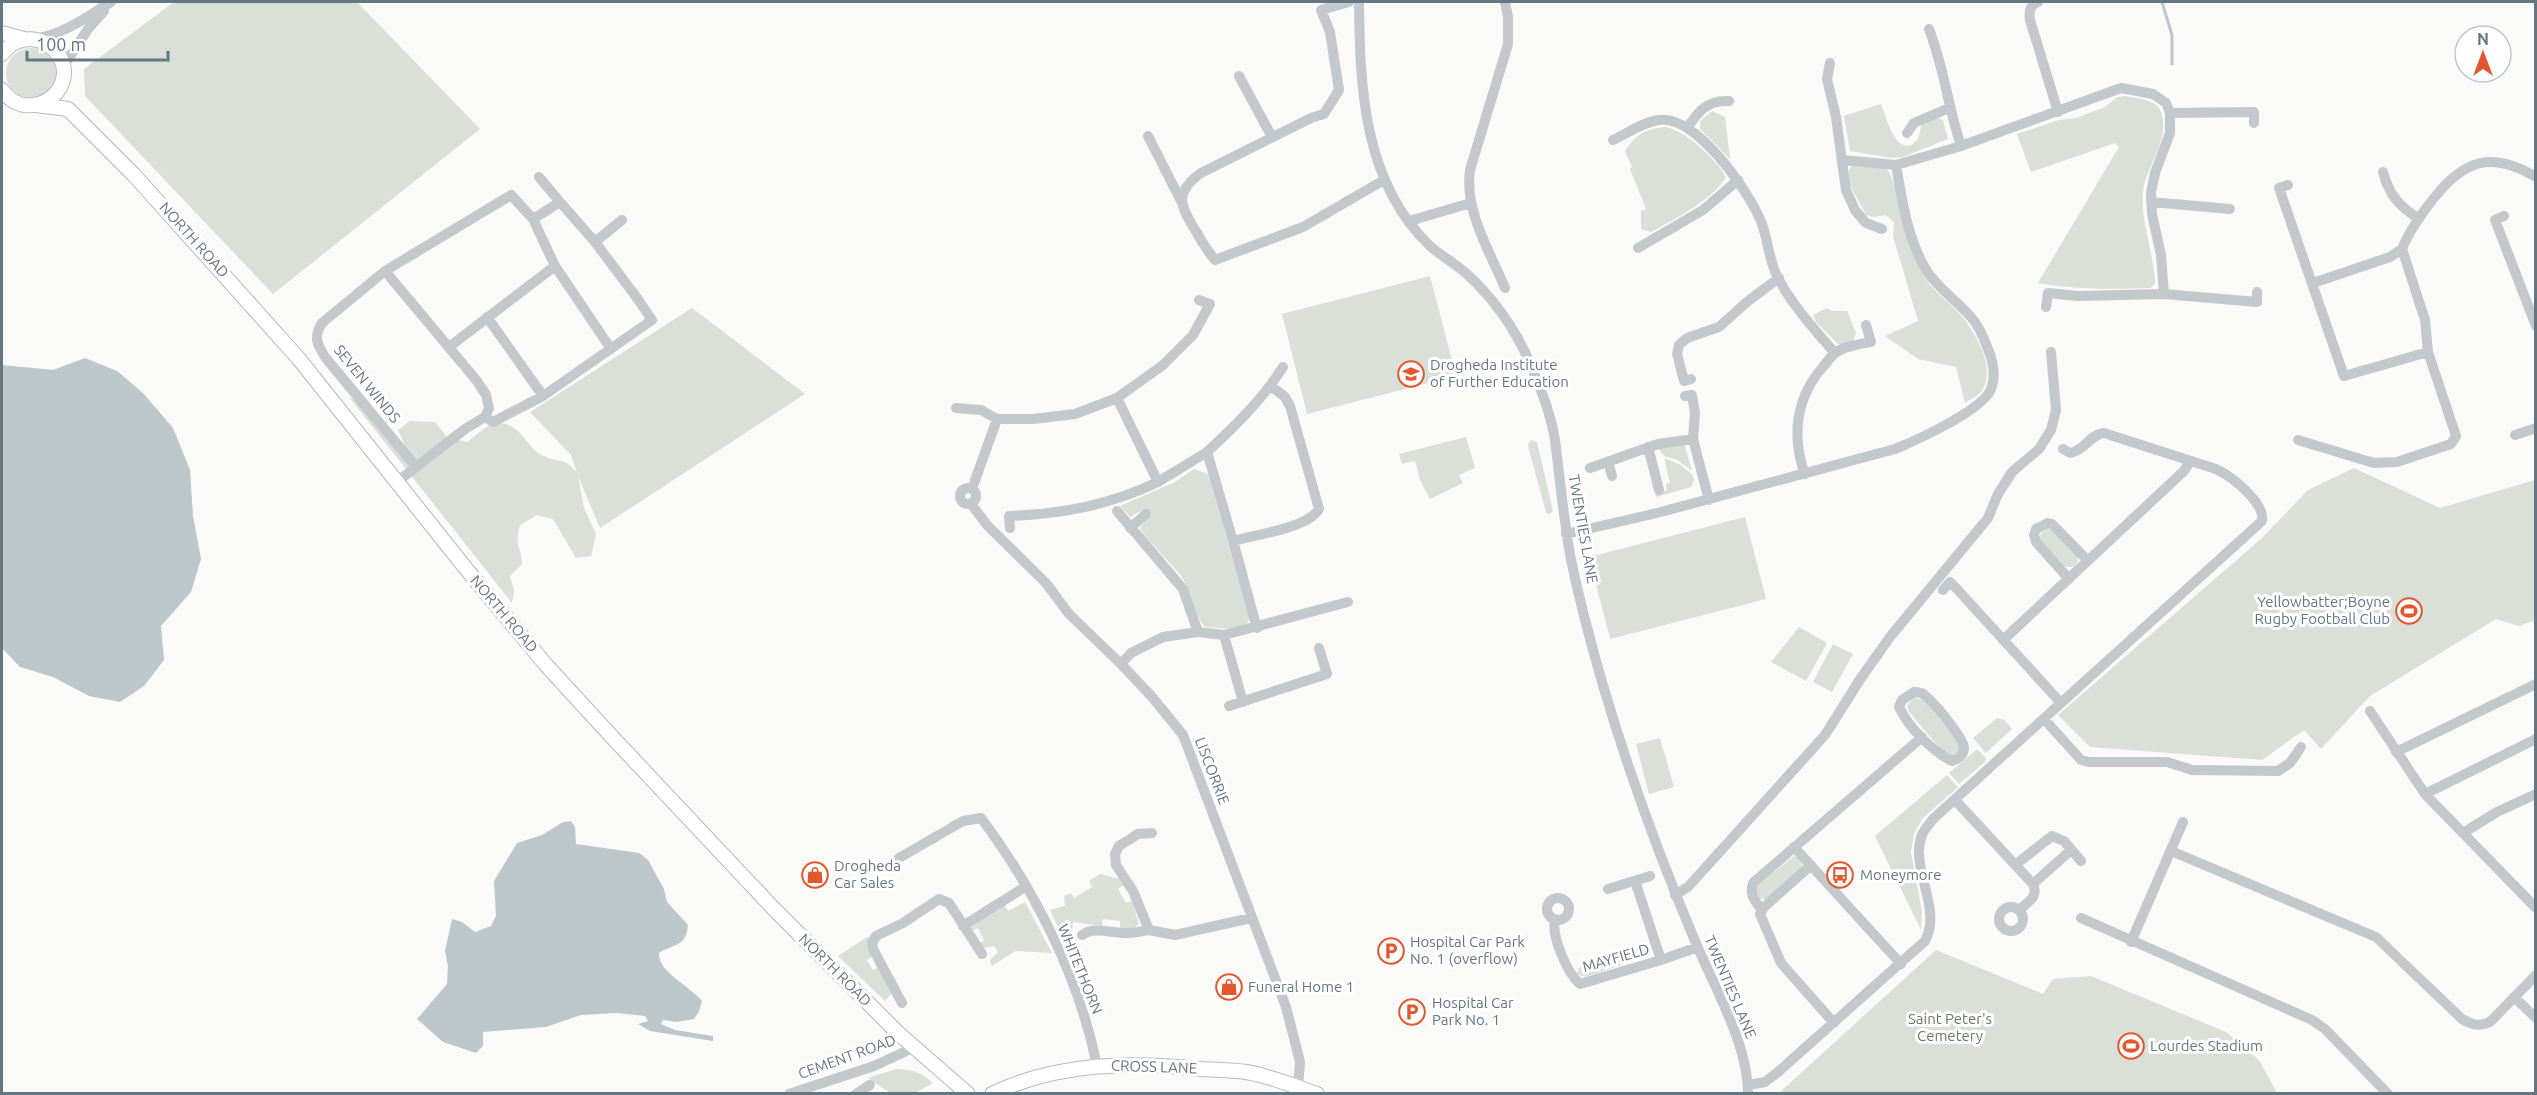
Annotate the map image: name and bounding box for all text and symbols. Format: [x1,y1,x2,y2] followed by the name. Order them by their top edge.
[27,24,168,62] scale bar
[2453,24,2513,84] north arrow
[2477,30,2489,48] text: N
[36,34,86,54] text: 100 m
[156,199,233,281] street label: NORTH ROAD
[331,341,404,426] street label: SEVEN WINDS
[1430,356,1569,390] place label: Drogheda Institute of Further Education
[1396,359,1426,389] school or university icon: Drogheda Institute of Further Education
[1566,473,1601,585] street label: TWENTIES LANE
[467,572,541,656] street label: NORTH ROAD
[2254,593,2390,627] place label: Yellowbatter;Boyne Rugby Football Club
[2394,596,2424,626] sports icon: Yellowbatter;Boyne Rugby Football Club
[1192,735,1233,807] street label: LISCORRIE
[834,857,901,891] place label: Drogheda Car Sales
[800,860,830,890] shop icon: Drogheda Car Sales
[1825,860,1855,890] bus stop icon: Moneymore
[1860,866,1942,883] place label: Moneymore
[1055,921,1106,1016] street label: WHITETHORN
[796,930,875,1009] street label: NORTH ROAD
[1410,933,1525,967] place label: Hospital Car Park No. 1 (overflow)
[1701,933,1760,1041] street label: TWENTIES LANE
[1376,936,1406,966] parking icon: Hospital Car Park No. 1 (overflow)
[1580,940,1651,975] street label: MAYFIELD
[1214,972,1244,1002] shop icon: Funeral Home 1
[1248,978,1354,995] place label: Funeral Home 1
[1432,994,1514,1028] place label: Hospital Car Park No. 1
[1397,997,1427,1027] parking icon: Hospital Car Park No. 1
[1908,1010,1992,1044] park label: Saint Peter's Cemetery
[796,1031,898,1082] street label: CEMENT ROAD
[2116,1031,2146,1061] sports icon: Lourdes Stadium
[2150,1037,2263,1054] place label: Lourdes Stadium
[1111,1057,1197,1077] street label: CROSS LANE

